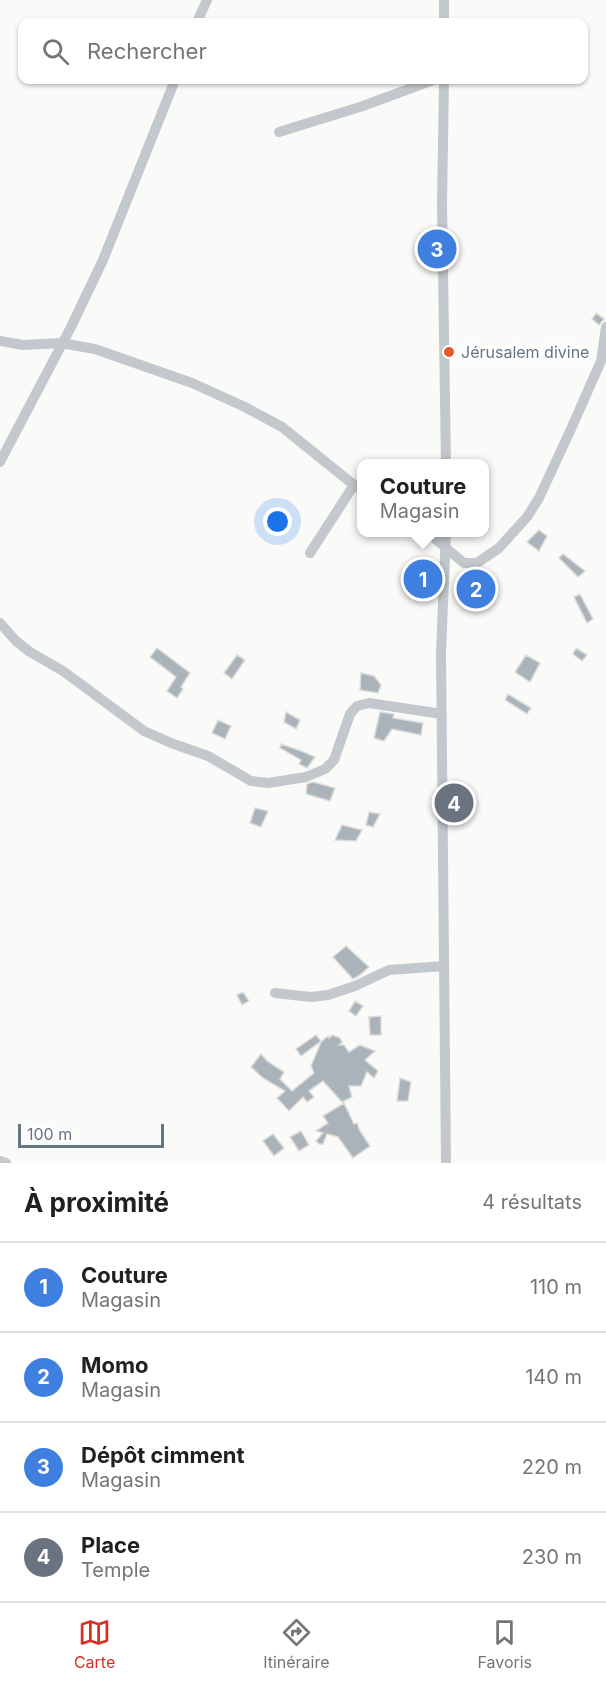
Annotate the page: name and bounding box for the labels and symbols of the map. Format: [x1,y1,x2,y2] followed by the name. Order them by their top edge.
[418,226,456,272] pin: 3
[461,342,589,362] place label: Jérusalem divine
[442,345,456,359] marker: Jérusalem divine
[263,507,292,536] your location
[404,556,442,602] pin: 1
[456,566,496,612] pin: 2
[434,780,474,826] pin: 4
[18,1121,164,1148] scale bar

